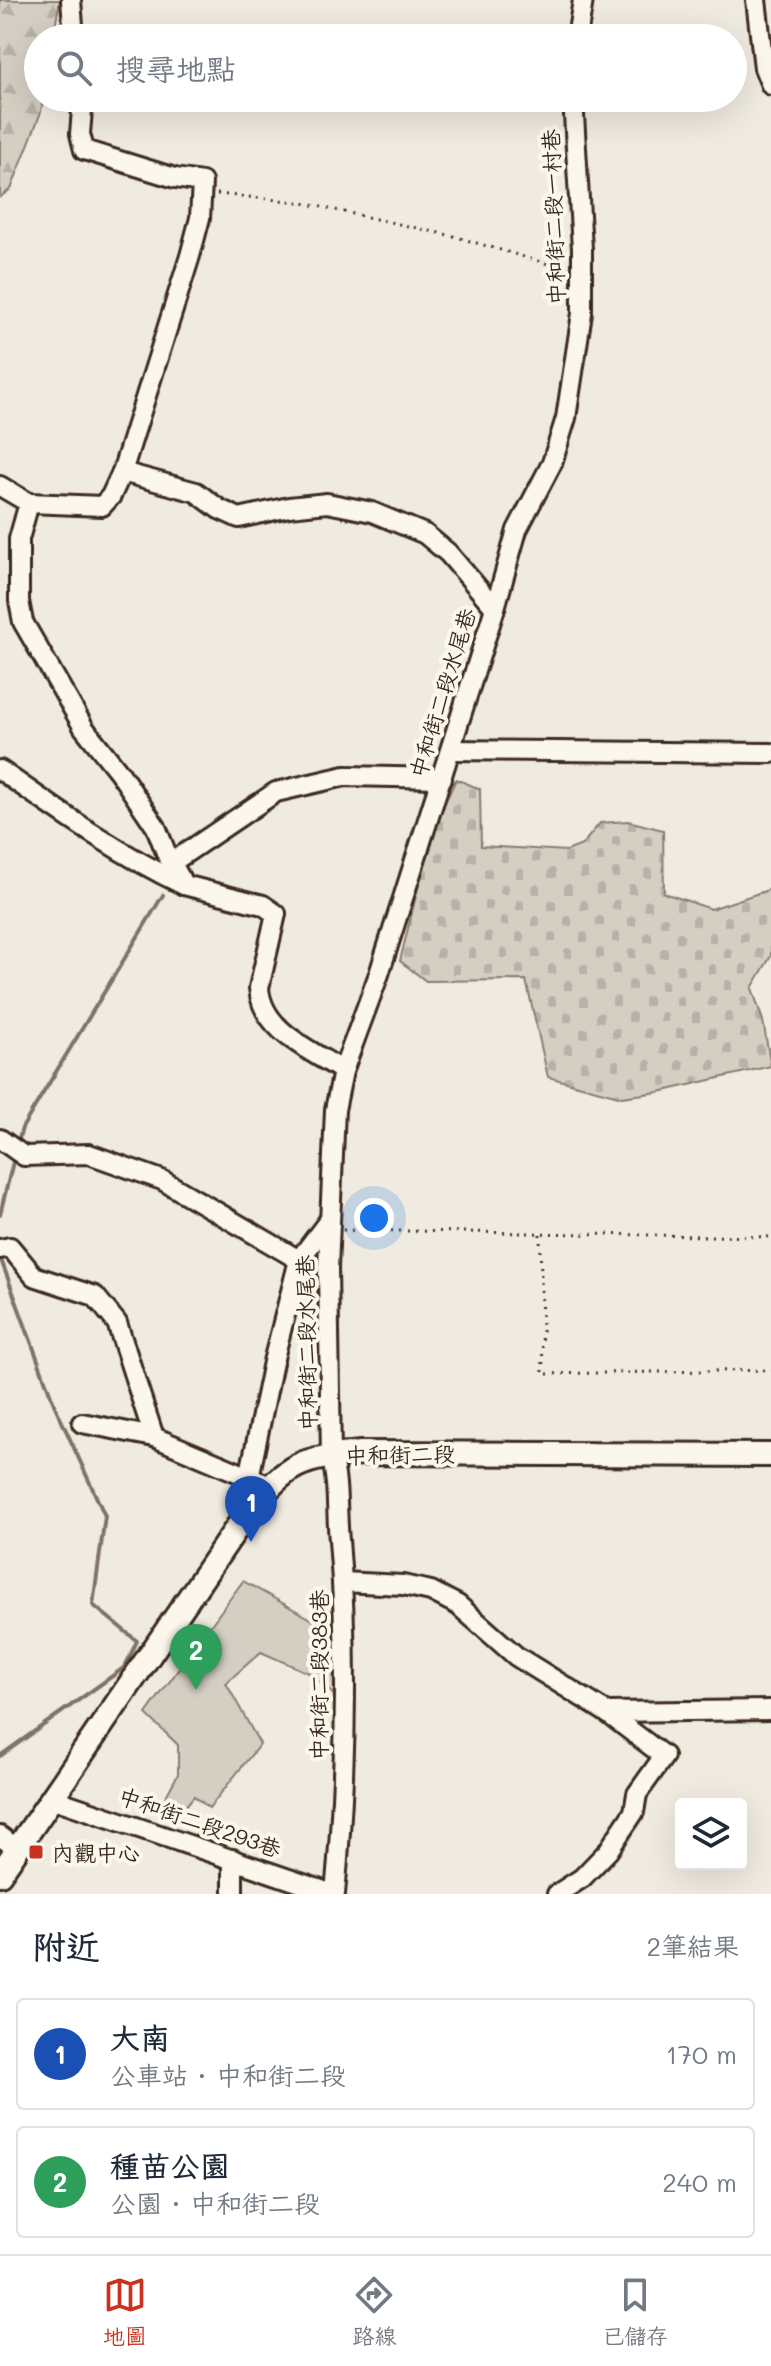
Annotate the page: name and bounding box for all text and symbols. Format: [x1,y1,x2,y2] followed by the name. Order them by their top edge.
[24,24,747,112] search box
[52,46,96,90] icon: search
[116,48,236,88] text: 搜尋地點
[535,129,571,305] street label: 中和街二段一村巷
[402,605,482,781] street label: 中和街二段水尾巷
[354,1198,394,1238] your location
[290,1255,322,1431] street label: 中和街二段水尾巷
[345,1439,455,1469] street label: 中和街二段
[225,1476,277,1542] pin: 1
[304,1589,333,1761] street label: 中和街二段383巷
[170,1624,222,1690] pin: 2
[115,1781,285,1863] street label: 中和街二段293巷
[675,1798,747,1870] map controls
[675,1798,747,1870] button: layers
[52,1838,140,1867] place label: 內觀中心
[27,1843,45,1861] marker: 內觀中心
[32,1923,100,1968] text: 附近
[647,1929,739,1963] text: 2筆結果
[110,2017,170,2057] text: 大南
[54,2037,66,2071] text: 1
[666,2037,737,2071] text: 170 m
[110,2058,346,2092] text: 公車站 · 中和街二段
[110,2145,230,2185] text: 種苗公園
[53,2165,67,2199] text: 2
[662,2165,737,2199] text: 240 m
[110,2186,320,2220] text: 公園 · 中和街二段
[103,2273,147,2350] tab: 地圖
[352,2273,396,2350] tab: 路線
[602,2273,668,2350] tab: 已儲存

